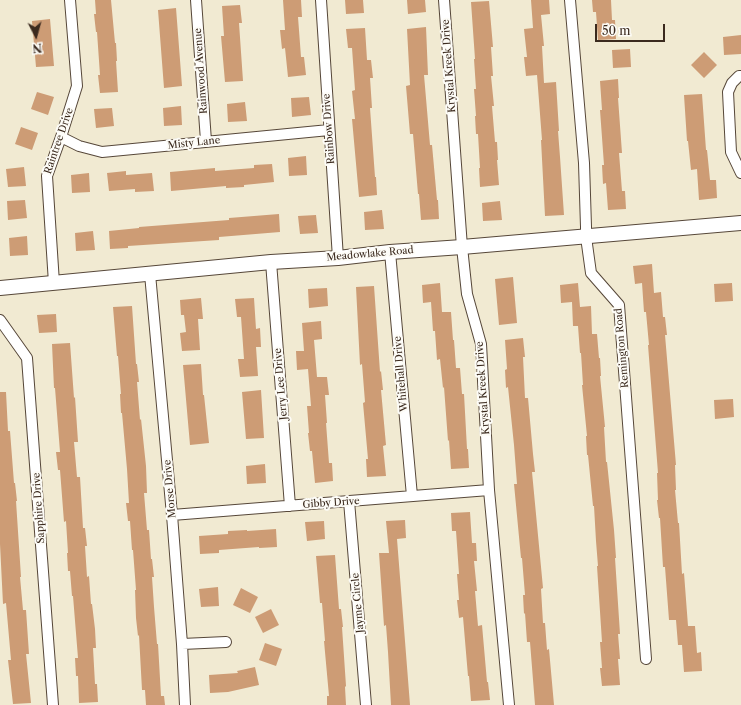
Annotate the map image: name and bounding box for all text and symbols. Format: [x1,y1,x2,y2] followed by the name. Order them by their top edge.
[16,16,56,56] north arrow
[597,16,667,42] scale bar
[440,19,458,113] street label: Krystal Kreek Drive
[602,23,631,38] text: 50 m
[192,28,210,114] street label: Rainwood Avenue
[32,40,43,55] text: N
[321,93,337,165] street label: Rainbow Drive
[42,106,76,176] street label: Raintree Drive
[167,134,221,152] street label: Misty Lane
[326,244,414,264] street label: Meadowlake Road
[613,308,631,388] street label: Remington Road
[392,336,410,412] street label: Whitehall Drive
[474,341,492,435] street label: Krystal Kreek Drive
[272,348,290,420] street label: Jerry Lee Drive
[161,459,179,519] street label: Morse Drive
[31,472,47,544] street label: Sapphire Drive
[302,495,360,511] street label: Gibby Drive
[349,572,367,634] street label: Jayme Circle

